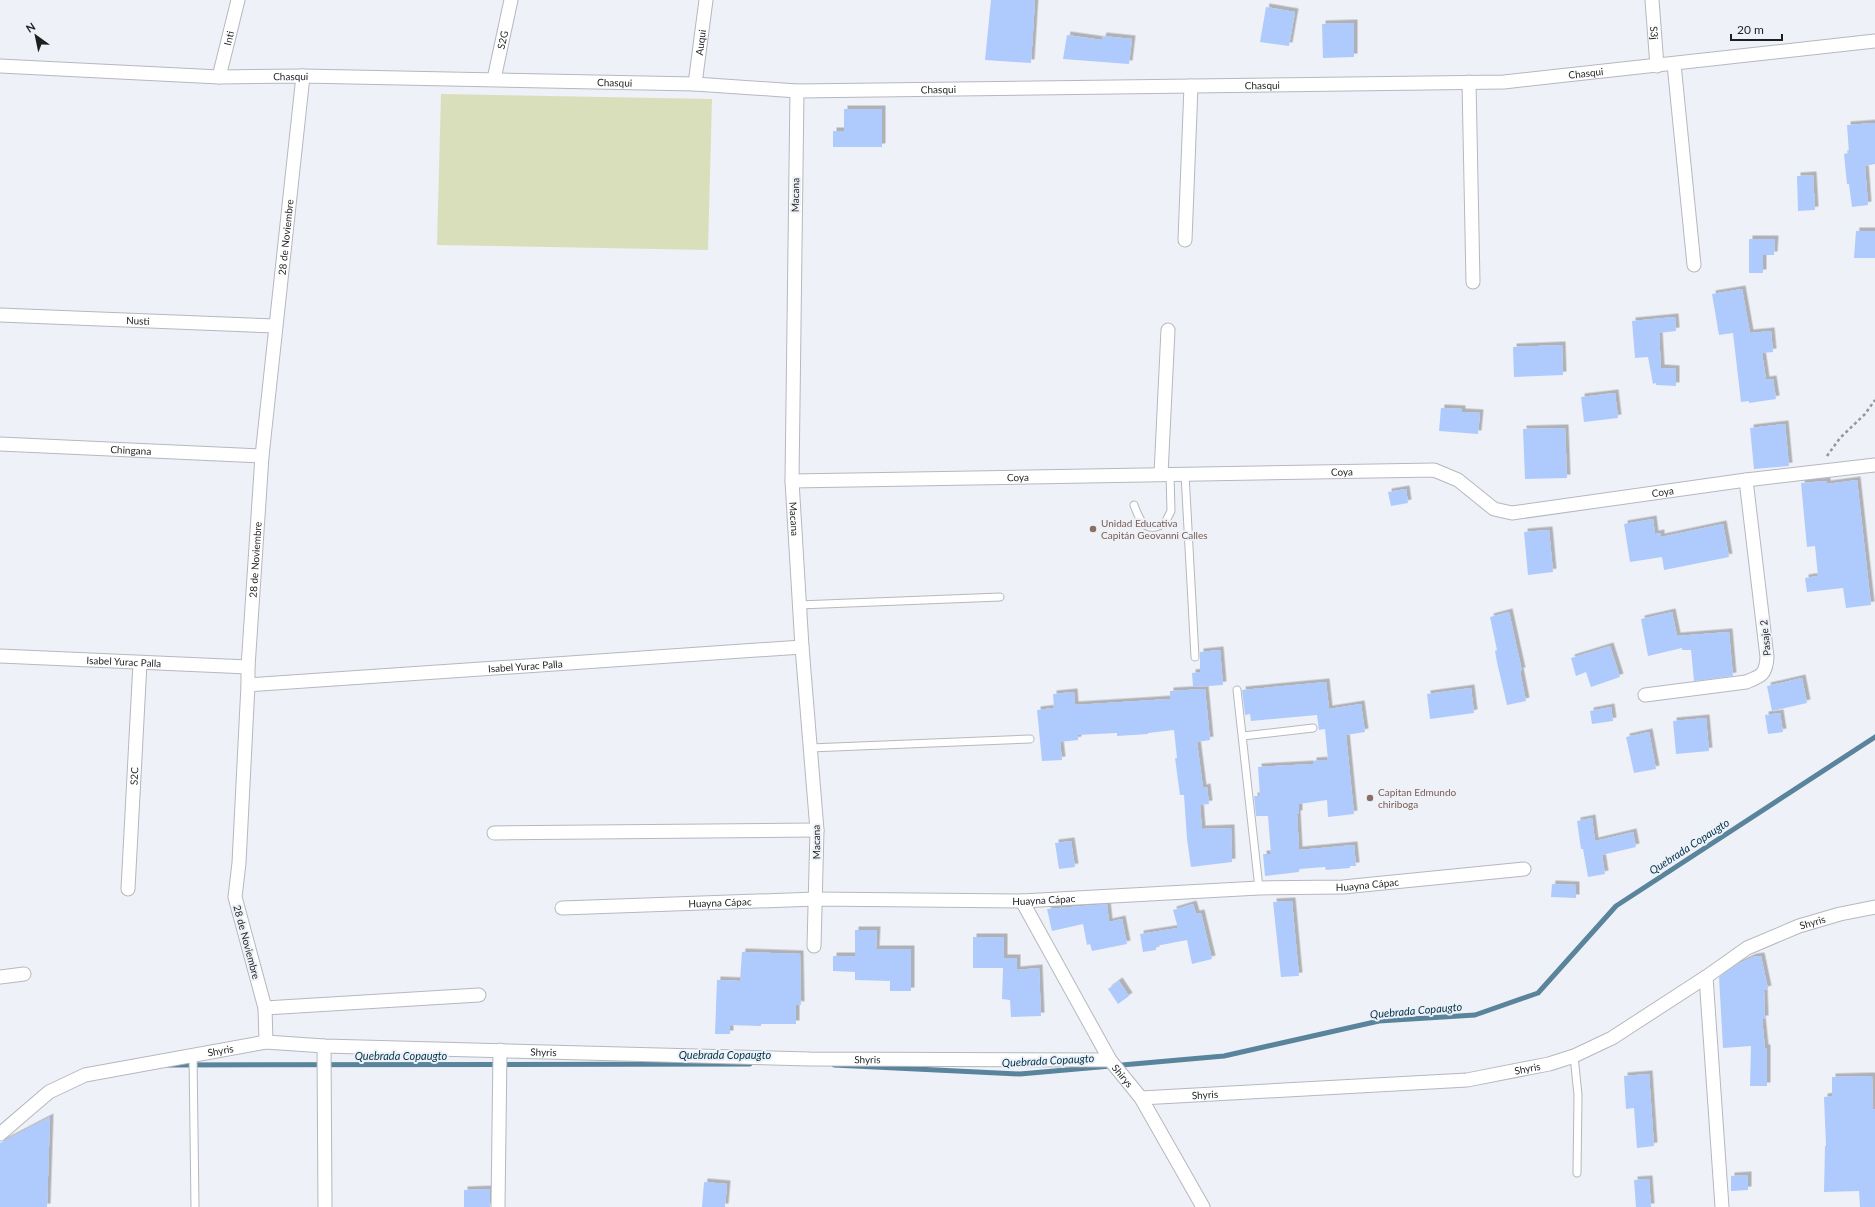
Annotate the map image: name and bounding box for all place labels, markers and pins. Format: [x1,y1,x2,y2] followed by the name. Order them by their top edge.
[1101,517,1208,541] place label: Unidad Educativa Capitán Geovanni Calles
[1088,524,1098,534] marker: Unidad Educativa Capitán Geovanni Calles
[1378,786,1456,810] place label: Capitan Edmundo chiriboga
[1365,793,1375,803] marker: Capitan Edmundo chiriboga

